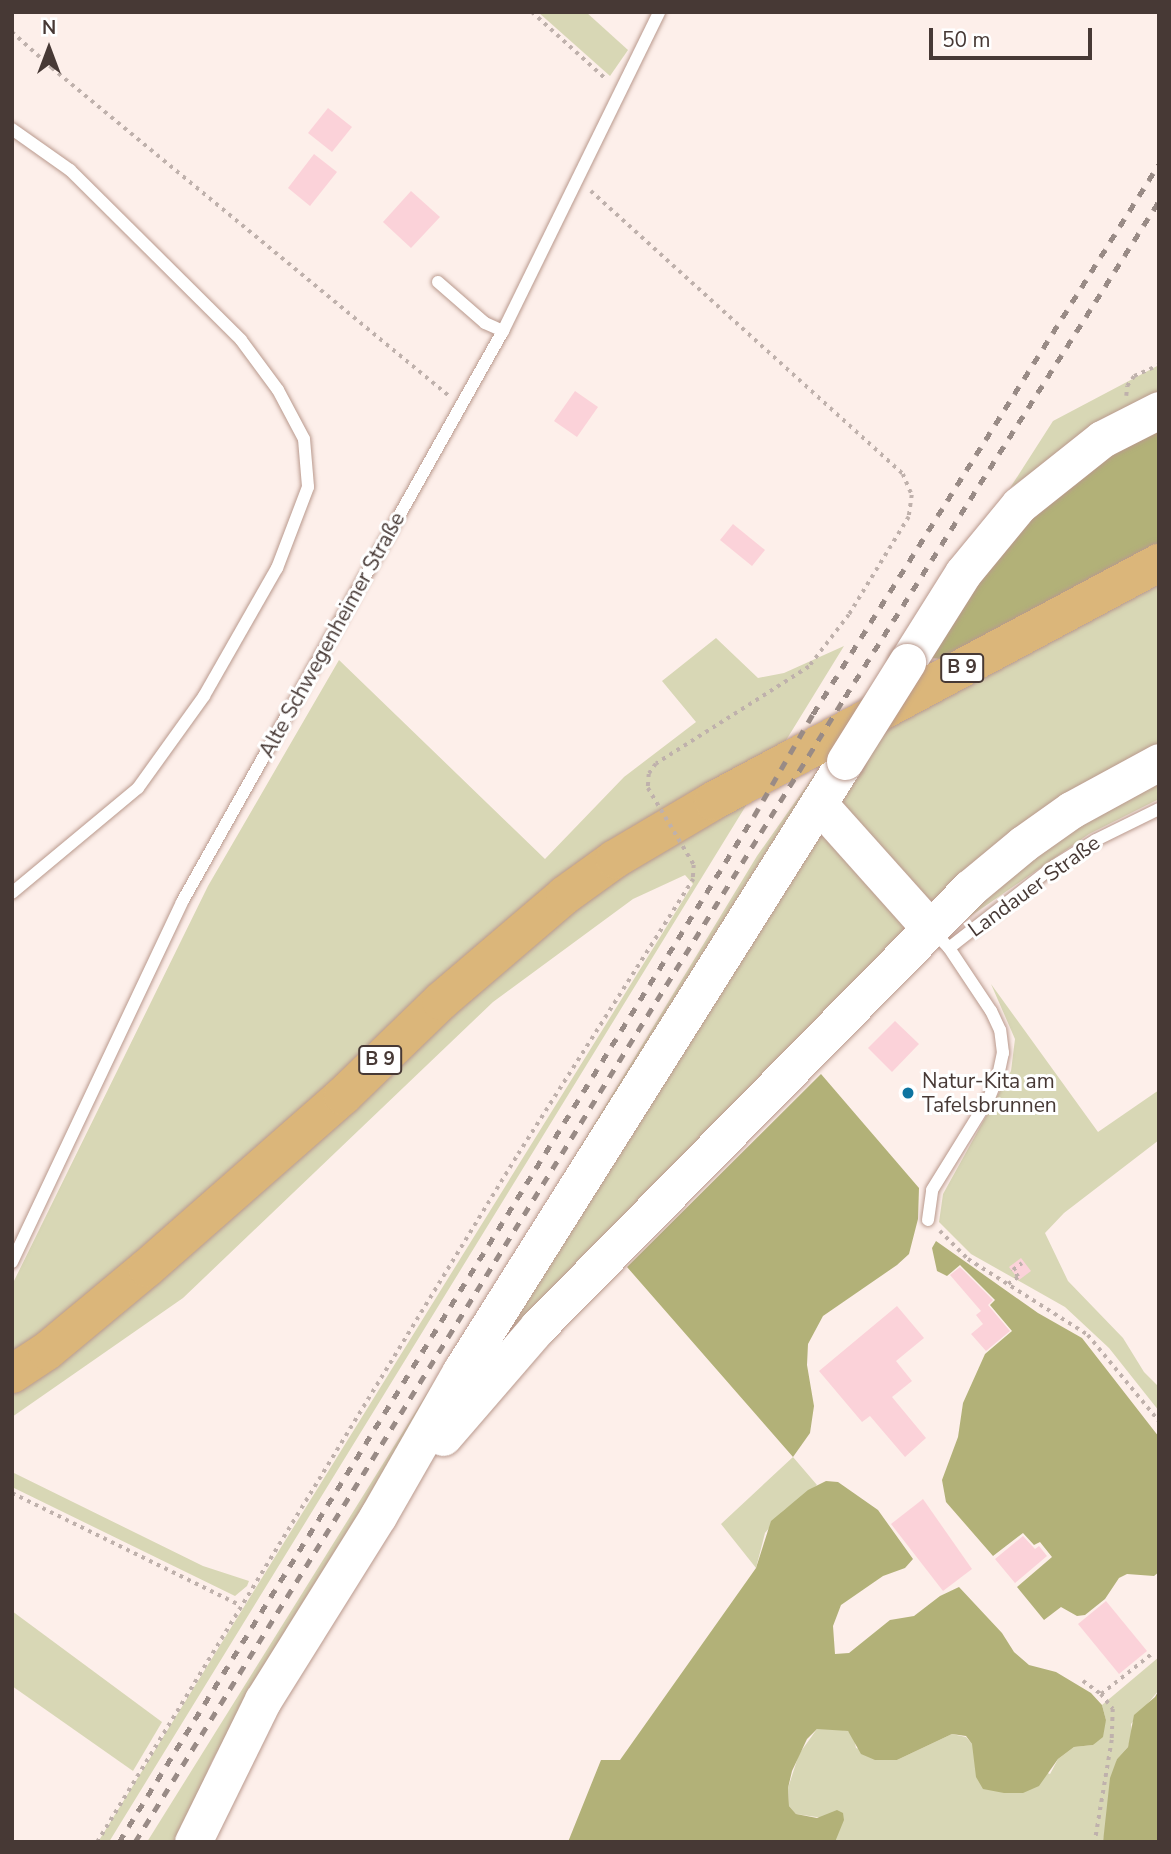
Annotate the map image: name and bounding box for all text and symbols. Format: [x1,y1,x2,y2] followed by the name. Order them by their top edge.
[14,14,84,84] north arrow
[933,14,1096,58] scale bar
[42,15,56,41] text: N
[942,26,991,54] text: 50 m
[254,508,410,762] street label: Alte Schwegenheimer Straße
[939,652,985,684] road number: B 9
[963,830,1105,942] street label: Landauer Straße
[357,1044,403,1076] road number: B 9
[922,1068,1057,1118] place label: Natur-Kita am Tafelsbrunnen
[900,1085,916,1101] marker: Natur-Kita am Tafelsbrunnen

